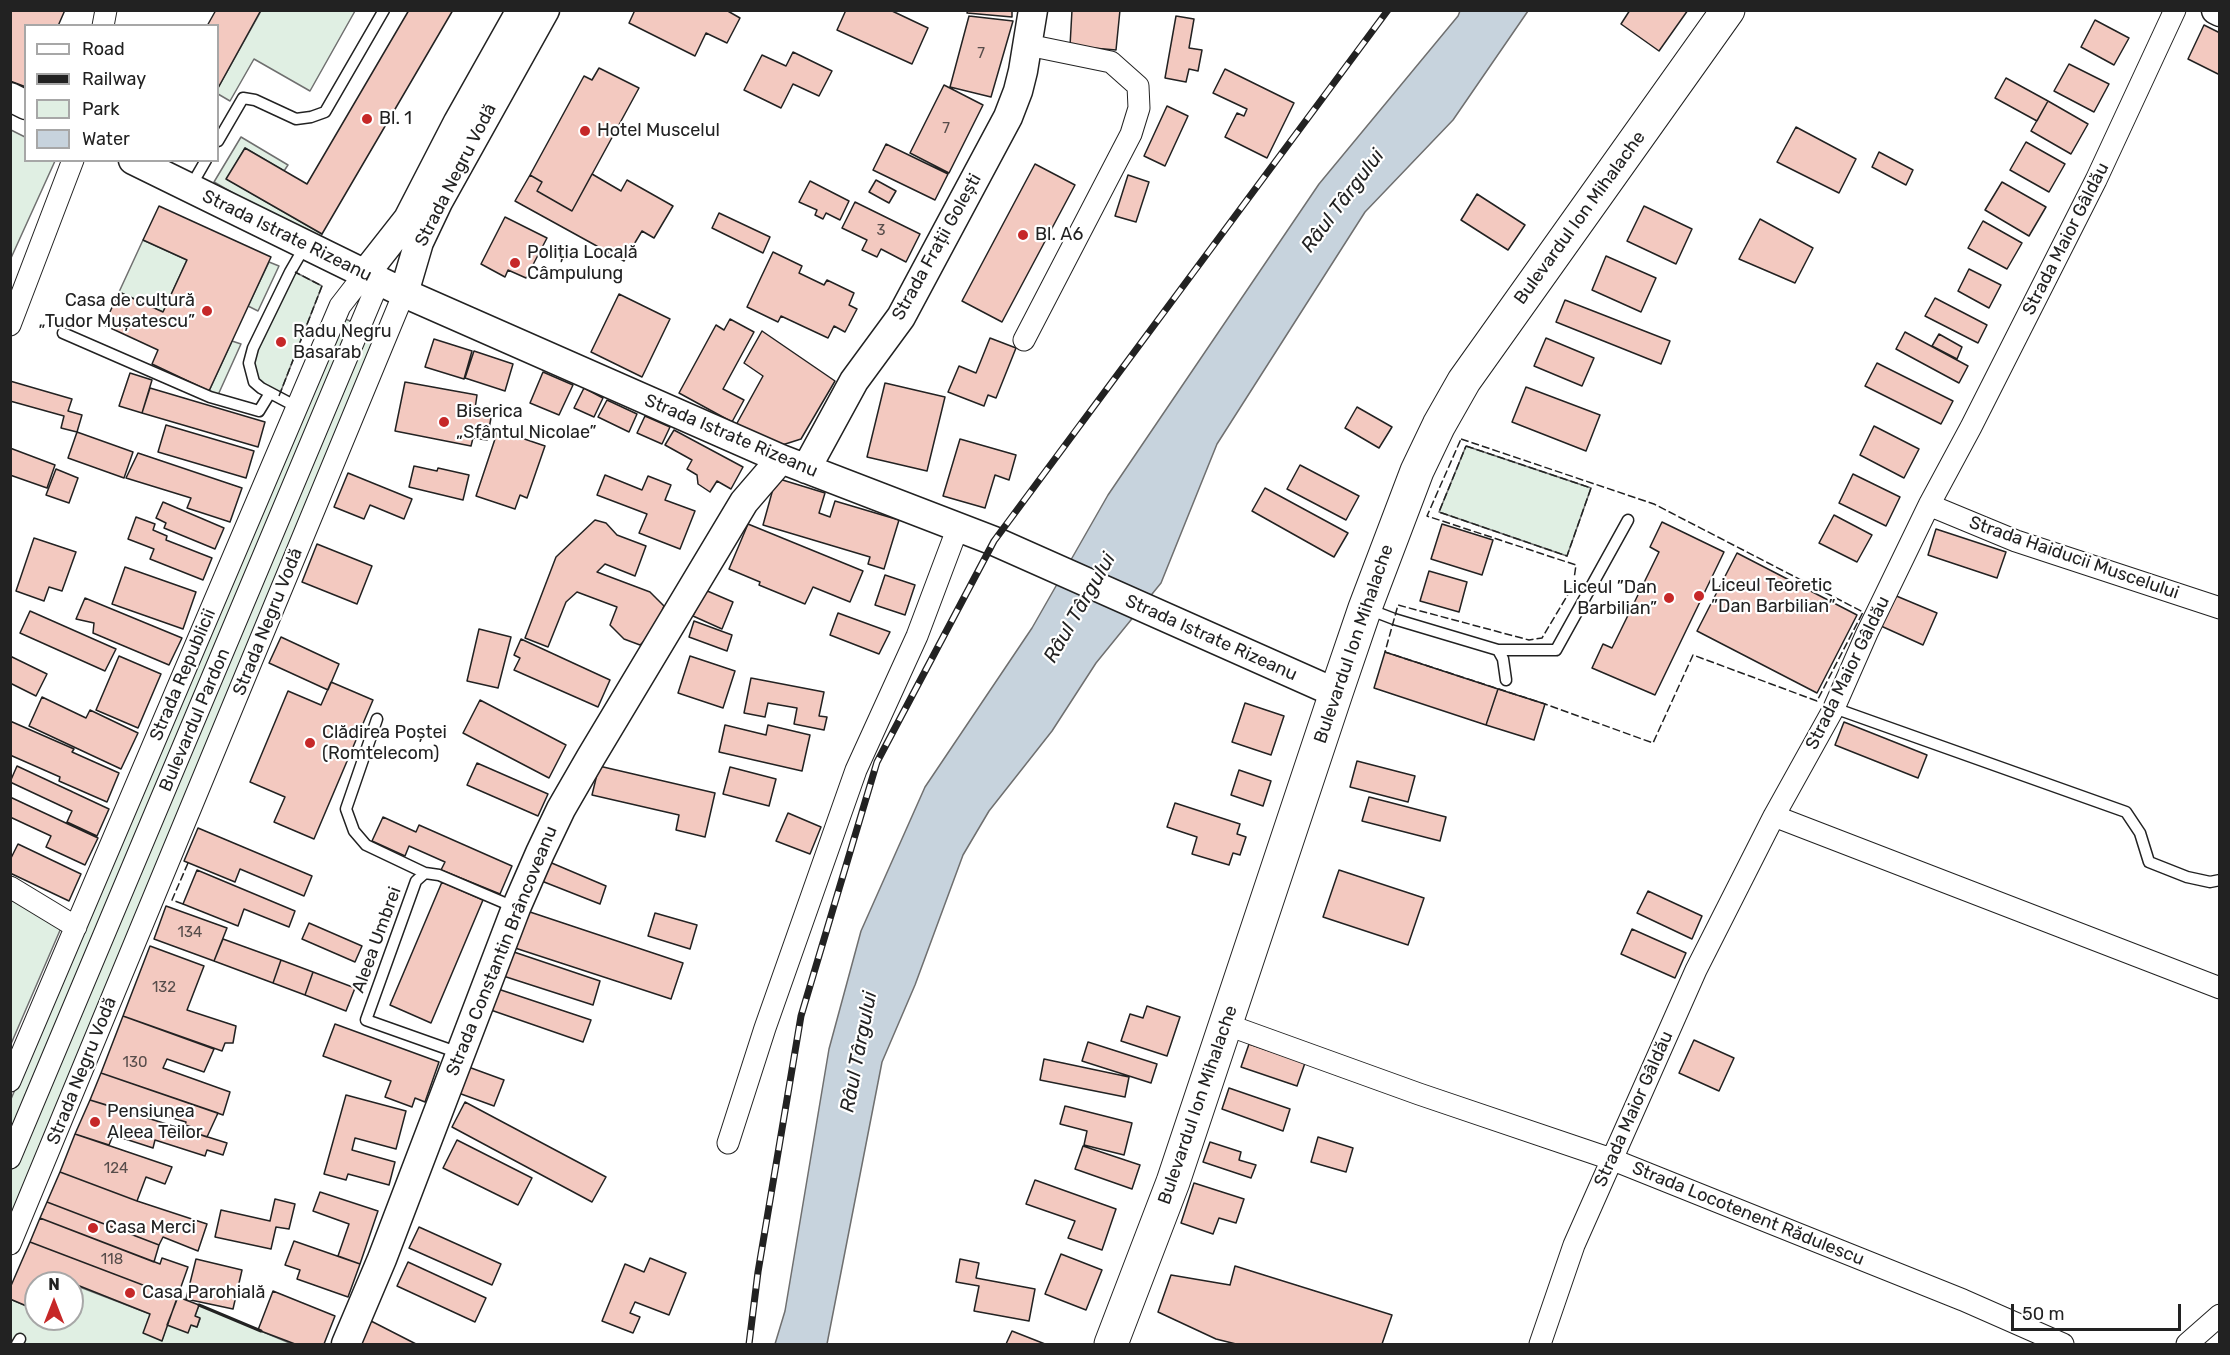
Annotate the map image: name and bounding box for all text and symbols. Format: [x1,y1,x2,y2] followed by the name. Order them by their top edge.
[24,24,219,162] legend
[82,38,125,60] text: Road
[977,45,985,63] house number: 7
[82,68,146,90] text: Railway
[82,98,119,120] text: Park
[411,100,501,250] street label: Strada Negru Vodă
[379,108,412,130] place label: Bl. 1
[360,112,374,126] marker: Bl. 1
[597,120,720,142] place label: Hotel Muscelul
[942,120,950,138] house number: 7
[578,124,592,138] marker: Hotel Muscelul
[1510,127,1650,309] street label: Bulevardul Ion Mihalache
[82,128,130,150] text: Water
[1296,145,1390,257] water label: Râul Târgului
[2018,159,2114,319] street label: Strada Maior Gâldău
[888,170,986,324] street label: Strada Frații Golești
[199,186,375,286] street label: Strada Istrate Rizeanu
[876,222,886,240] house number: 3
[1035,224,1083,246] place label: Bl. A6
[1016,228,1030,242] marker: Bl. A6
[527,242,638,284] place label: Poliția Locală Câmpulung
[508,256,522,270] marker: Poliția Locală Câmpulung
[39,290,195,332] place label: Casa de cultură „Tudor Mușatescu”
[200,304,214,318] marker: Casa de cultură „Tudor Mușatescu”
[293,321,392,364] place label: Radu Negru Basarab
[274,335,288,349] marker: Radu Negru Basarab
[641,390,821,482] street label: Strada Istrate Rizeanu
[456,401,597,444] place label: Biserica „Sfântul Nicolae”
[437,415,451,429] marker: Biserica „Sfântul Nicolae”
[1966,512,2182,604] street label: Strada Haiducii Muscelului
[1310,542,1398,746] street label: Bulevardul Ion Mihalache
[229,545,307,699] street label: Strada Negru Vodă
[1039,549,1121,667] water label: Râul Târgului
[1711,575,1835,618] place label: Liceul Teoretic ”Dan Barbilian”
[1563,577,1657,620] place label: Liceul ”Dan Barbilian”
[1692,589,1706,603] marker: Liceul Teoretic ”Dan Barbilian”
[1122,590,1300,686] street label: Strada Istrate Rizeanu
[1662,591,1676,605] marker: Liceul ”Dan Barbilian”
[1801,593,1895,753] street label: Strada Maior Gâldău
[145,606,221,744] street label: Strada Republicii
[155,645,235,795] street label: Bulevardul Pardon
[322,722,447,764] place label: Clădirea Poștei (Romtelecom)
[303,736,317,750] marker: Clădirea Poștei (Romtelecom)
[442,823,562,1079] street label: Strada Constantin Brâncoveanu
[348,884,406,996] street label: Aleea Umbrei
[178,924,202,942] house number: 134
[152,979,176,997] house number: 132
[835,989,883,1115] water label: Râul Târgului
[43,994,121,1148] street label: Strada Negru Vodă
[1154,1003,1242,1207] street label: Bulevardul Ion Mihalache
[1590,1028,1678,1190] street label: Strada Maior Gâldău
[123,1054,147,1072] house number: 130
[107,1101,203,1144] place label: Pensiunea Aleea Teilor
[88,1115,102,1129] marker: Pensiunea Aleea Teilor
[1629,1157,1867,1271] street label: Strada Locotenent Rădulescu
[104,1160,128,1178] house number: 124
[105,1217,196,1239] place label: Casa Merci
[86,1221,100,1235] marker: Casa Merci
[101,1251,123,1269] house number: 118
[24,1271,84,1331] north arrow
[48,1275,60,1294] text: N
[142,1282,265,1304] place label: Casa Parohială
[123,1286,137,1300] marker: Casa Parohială
[2014,1292,2184,1330] scale bar
[2022,1303,2065,1325] text: 50 m

